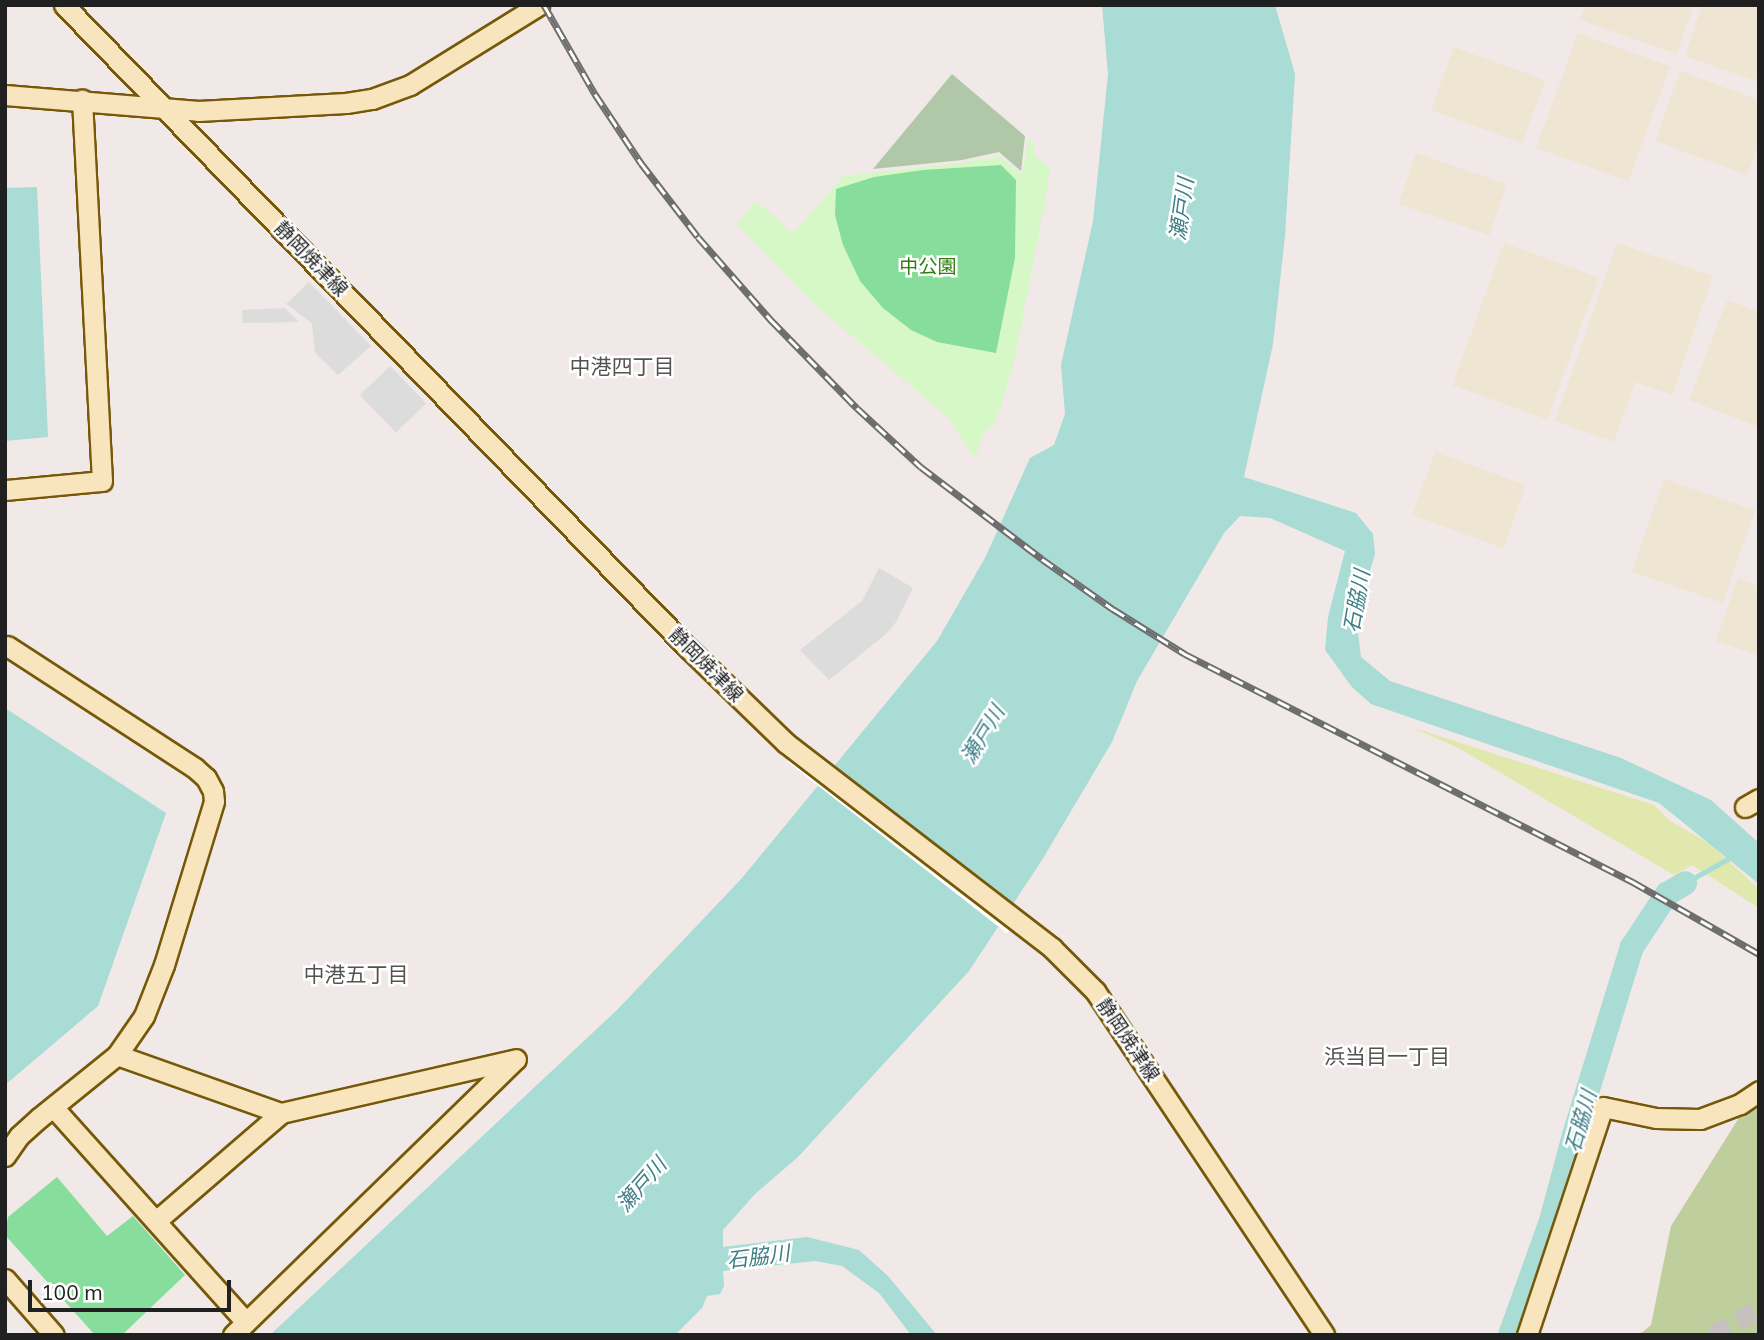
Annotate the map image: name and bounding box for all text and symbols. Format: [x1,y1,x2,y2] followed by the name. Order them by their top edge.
[1164,176,1198,242] water label: 瀬戸川
[270,217,352,301] street label: 静岡焼津線
[900,256,956,278] park label: 中公園
[570,353,674,379] district label: 中港四丁目
[1338,568,1374,634] water label: 石脇川
[664,623,748,707] street label: 静岡焼津線
[955,701,1009,767] water label: 瀬戸川
[304,961,408,987] district label: 中港五丁目
[1092,994,1164,1086] street label: 静岡焼津線
[1324,1043,1450,1069] district label: 浜当目一丁目
[1559,1087,1601,1155] water label: 石脇川
[611,1152,671,1216] water label: 瀬戸川
[725,1240,791,1272] water label: 石脇川
[32,1266,234,1310] scale bar
[41,1279,103,1305] text: 100 m

